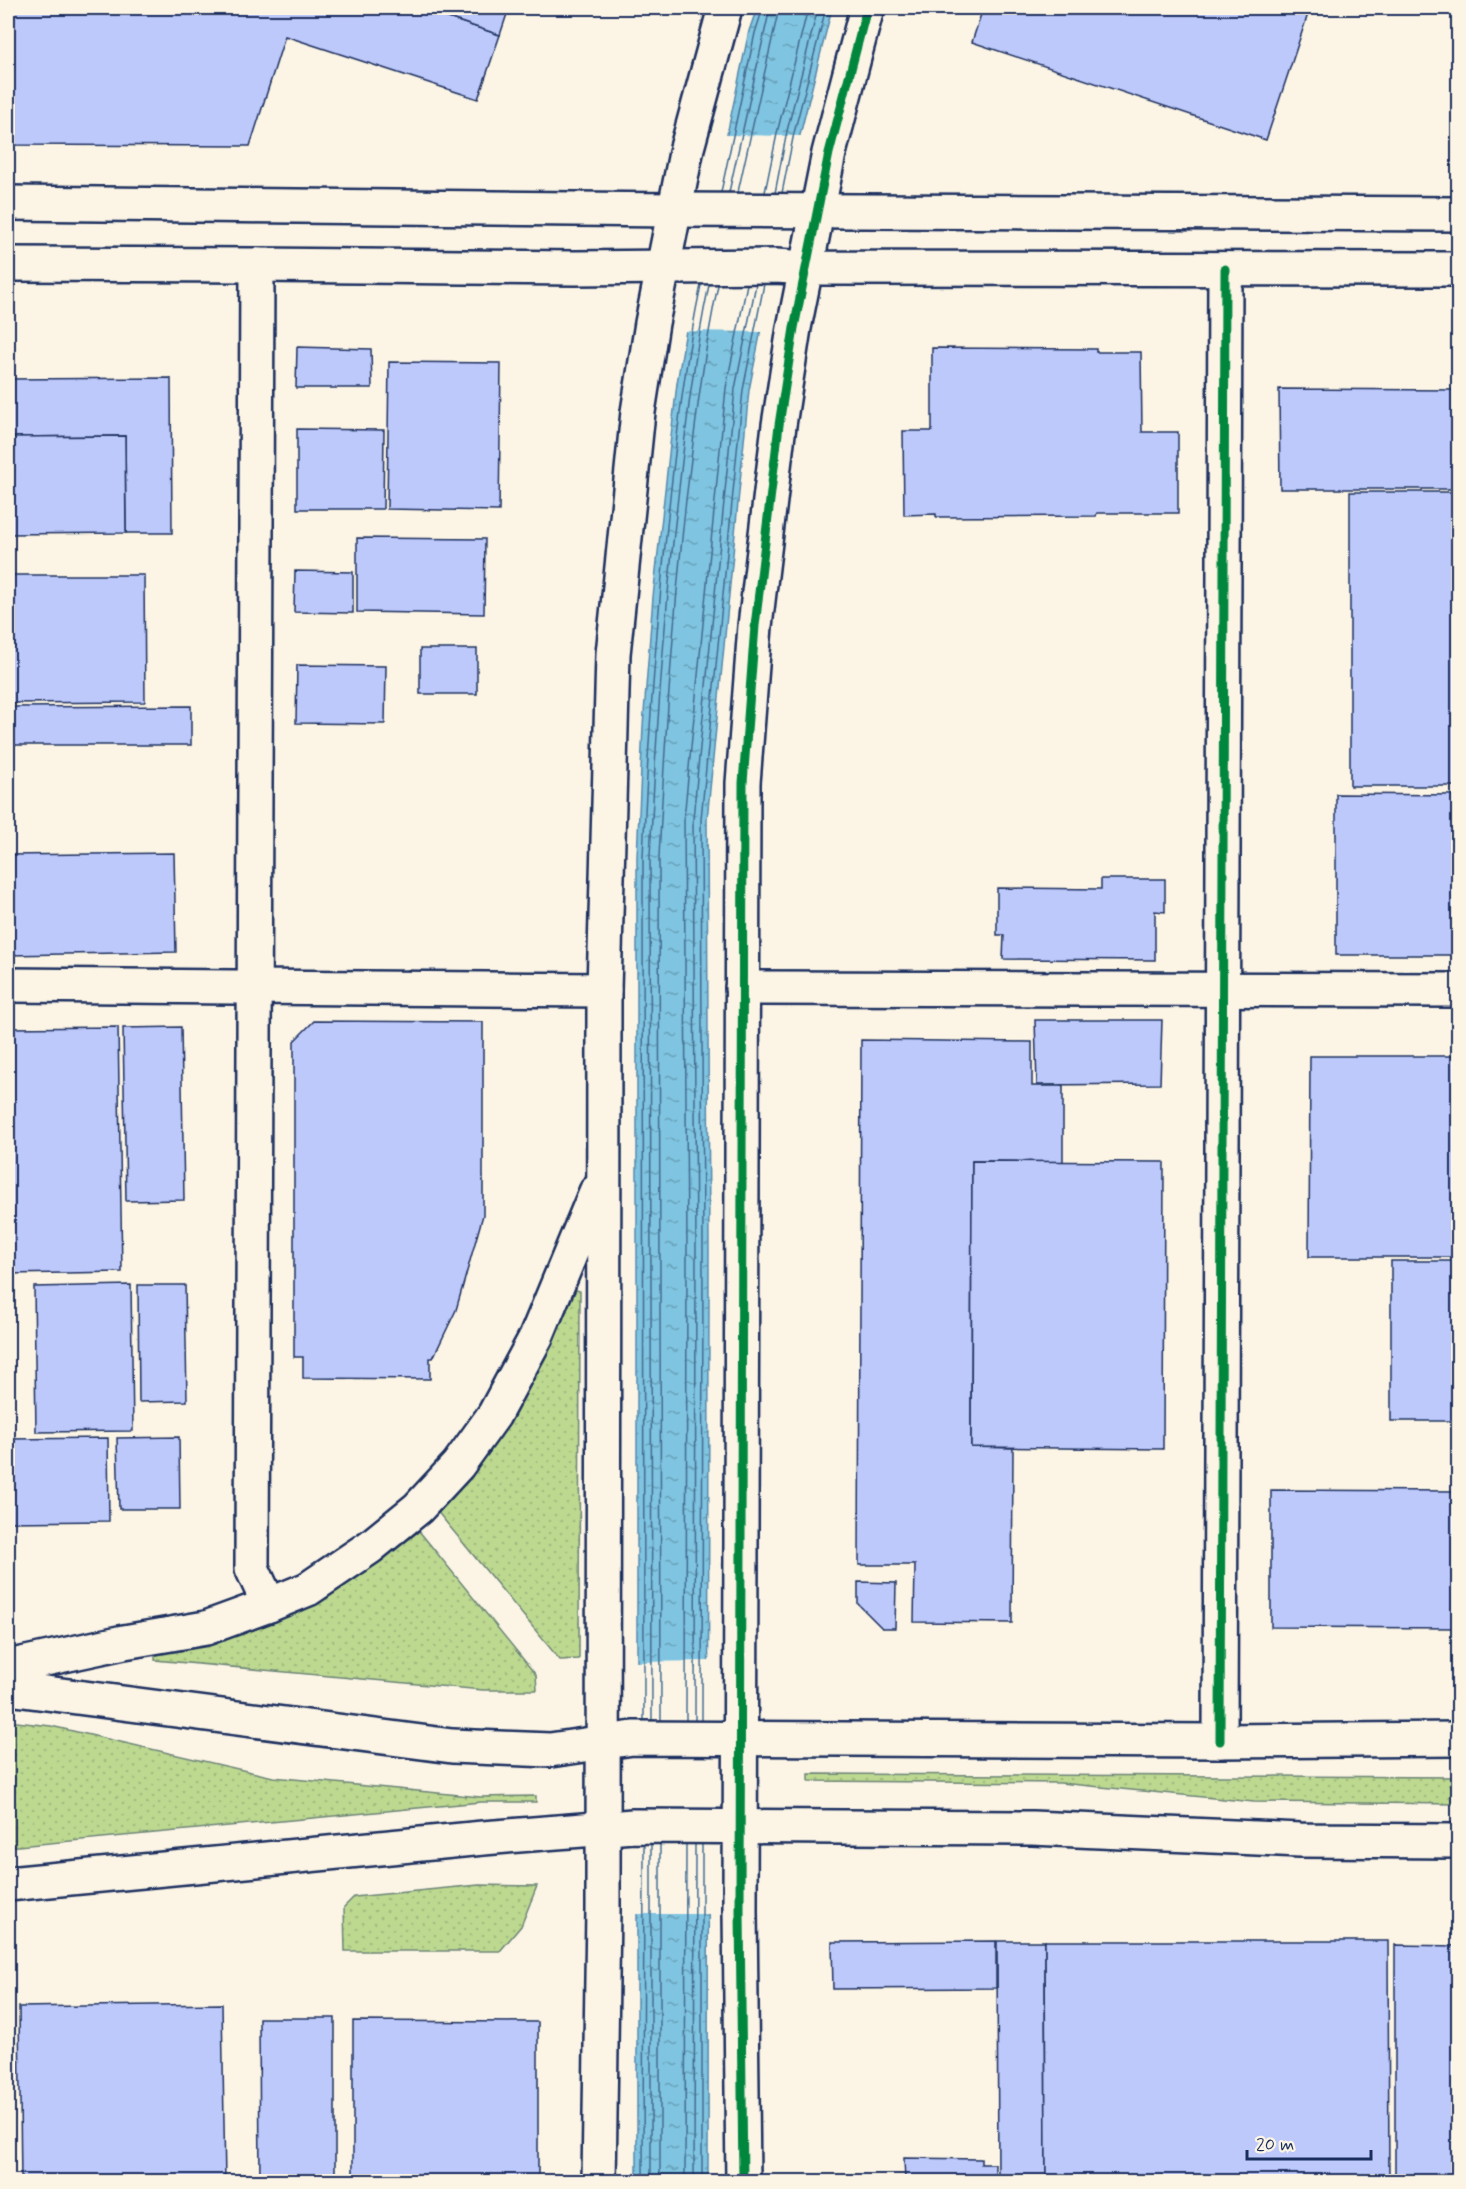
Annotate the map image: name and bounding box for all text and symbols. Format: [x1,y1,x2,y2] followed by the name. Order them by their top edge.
[1247,2123,1372,2161] scale bar
[1256,2133,1294,2157] text: 20 m

